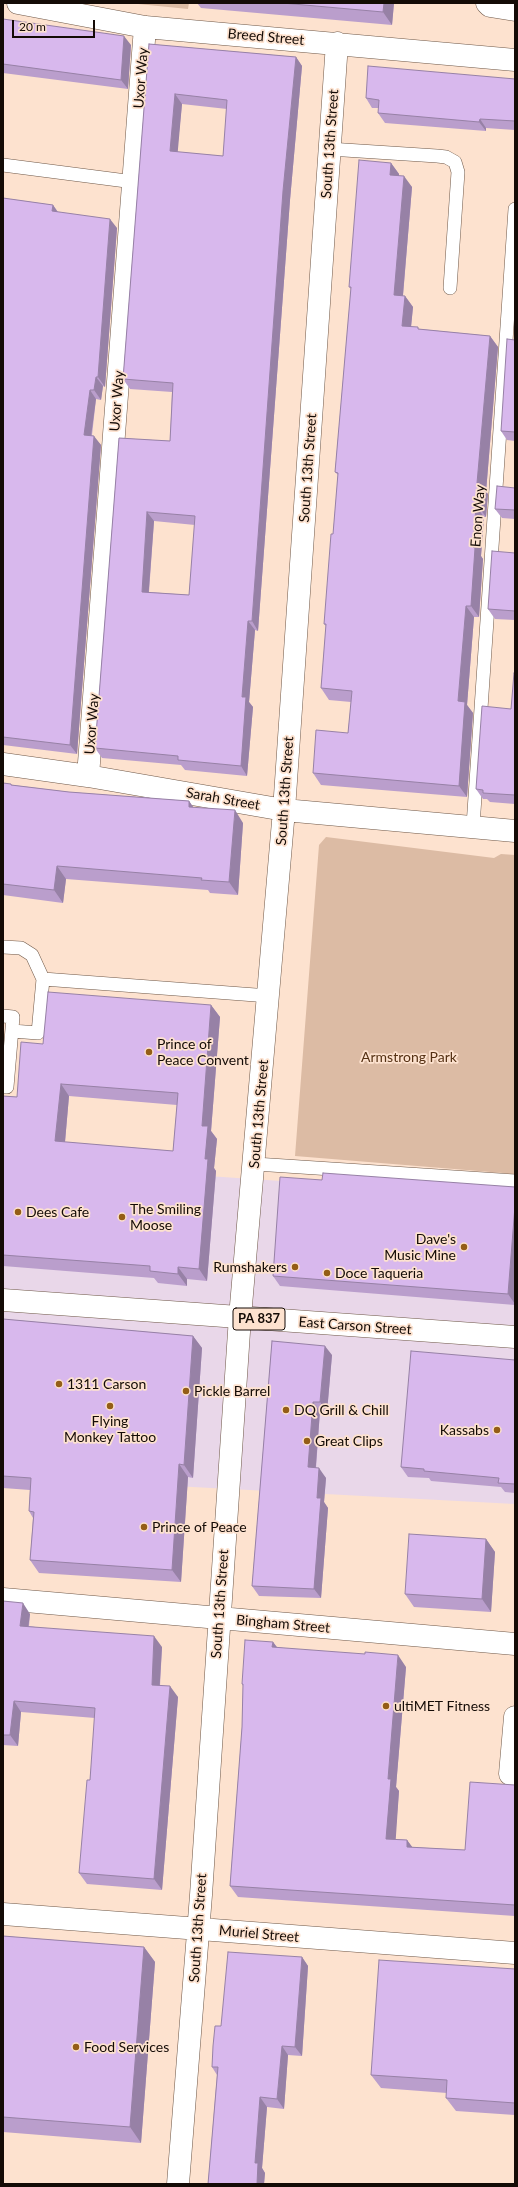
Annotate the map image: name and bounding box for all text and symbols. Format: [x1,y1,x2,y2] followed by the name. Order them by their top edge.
[14,12,97,38] scale bar
[19,19,46,34] text: 20 m
[227,25,305,49] street label: Breed Street
[130,47,152,109] street label: Uxor Way
[318,89,342,199] street label: South 13th Street
[106,370,128,432] street label: Uxor Way
[296,413,320,523] street label: South 13th Street
[467,484,489,548] street label: Enon Way
[81,693,103,755] street label: Uxor Way
[273,736,297,846] street label: South 13th Street
[185,784,261,814] street label: Sarah Street
[157,1036,249,1068] place label: Prince of Peace Convent
[144,1047,154,1057] marker: Prince of Peace Convent
[361,1049,457,1065] park label: Armstrong Park
[246,1059,272,1169] street label: South 13th Street
[130,1201,201,1234] place label: The Smiling Moose
[26,1204,89,1220] place label: Dees Cafe
[13,1207,23,1217] marker: Dees Cafe
[117,1212,127,1222] marker: The Smiling Moose
[384,1231,456,1264] place label: Dave's Music Mine
[459,1242,469,1252] marker: Dave's Music Mine
[213,1259,287,1275] place label: Rumshakers
[290,1262,300,1272] marker: Rumshakers
[335,1265,423,1281] place label: Doce Taqueria
[322,1268,332,1278] marker: Doce Taqueria
[233,1308,285,1330] road number: PA 837
[298,1314,412,1338] street label: East Carson Street
[67,1376,146,1392] place label: 1311 Carson
[54,1379,64,1389] marker: 1311 Carson
[194,1383,270,1399] place label: Pickle Barrel
[181,1386,191,1396] marker: Pickle Barrel
[105,1401,115,1411] marker: Flying Monkey Tattoo
[294,1402,389,1418] place label: DQ Grill & Chill
[281,1405,291,1415] marker: DQ Grill & Chill
[64,1413,156,1446] place label: Flying Monkey Tattoo
[440,1422,489,1438] place label: Kassabs
[492,1425,502,1435] marker: Kassabs
[315,1433,383,1449] place label: Great Clips
[302,1436,312,1446] marker: Great Clips
[152,1519,247,1535] place label: Prince of Peace
[139,1522,149,1532] marker: Prince of Peace
[208,1549,232,1659] street label: South 13th Street
[235,1612,331,1636] street label: Bingham Street
[394,1698,490,1714] place label: ultiMET Fitness
[381,1701,391,1711] marker: ultiMET Fitness
[186,1873,210,1983] street label: South 13th Street
[218,1922,300,1946] street label: Muriel Street
[84,2039,169,2055] place label: Food Services
[71,2042,81,2052] marker: Food Services

